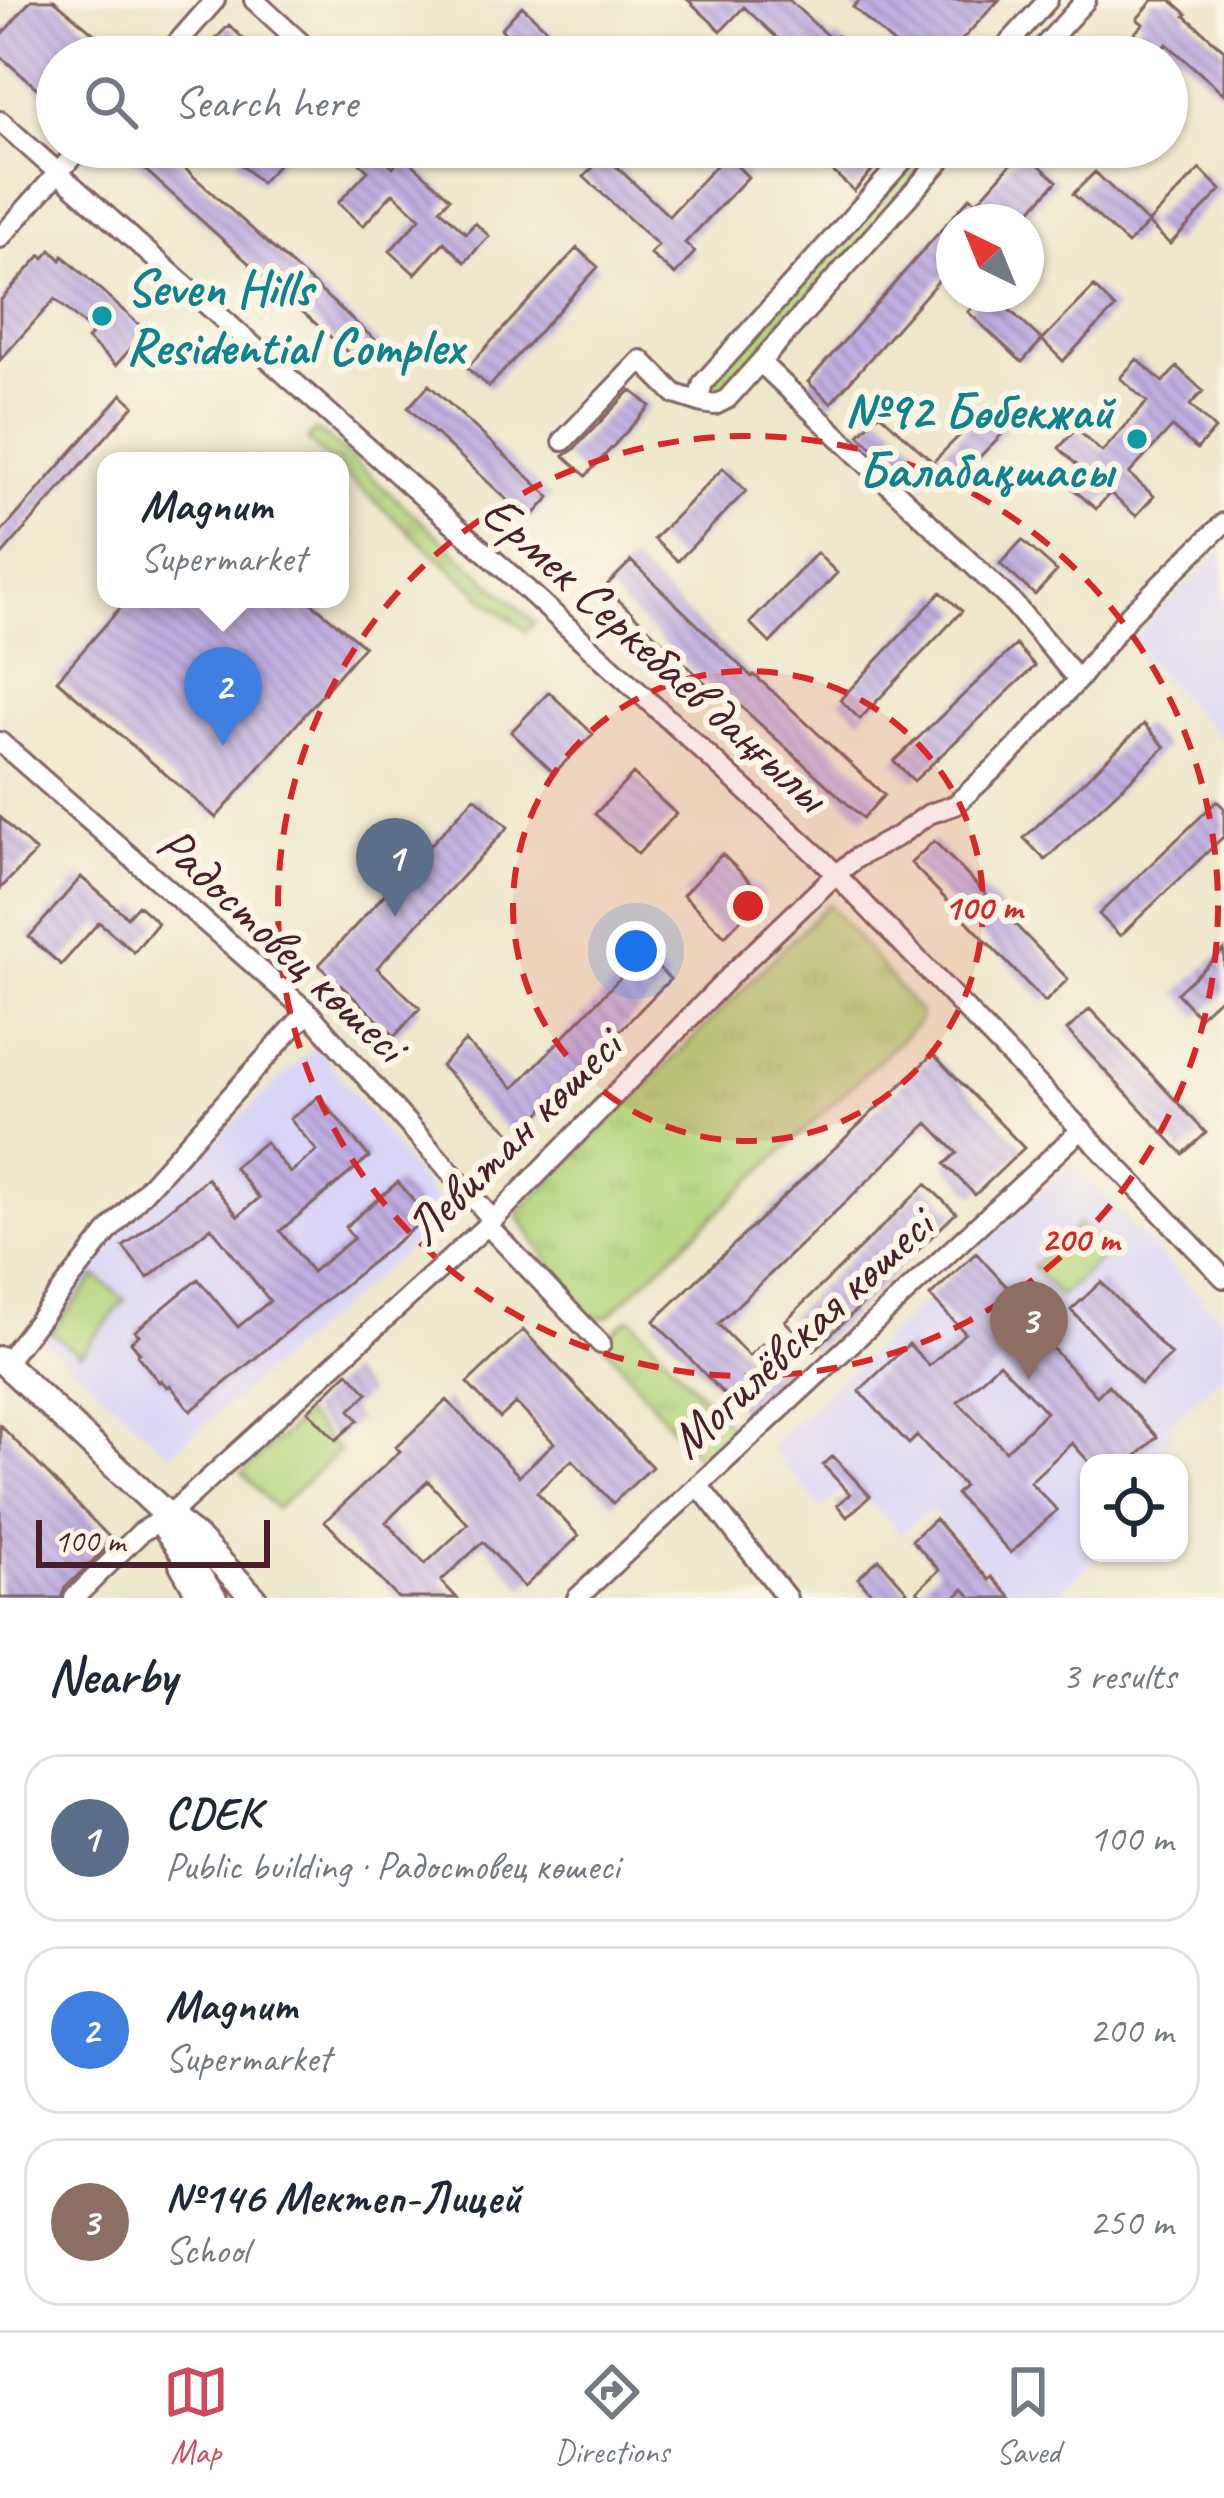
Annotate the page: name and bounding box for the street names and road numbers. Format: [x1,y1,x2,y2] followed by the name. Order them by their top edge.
[469,480,845,828] street label: Ермек Серкебаев даңғылы
[144,812,425,1079] street label: Радостовец көшесі
[391,1011,639,1259] street label: Левитан көшесі
[655,1190,950,1471] street label: Могилёвская көшесі

